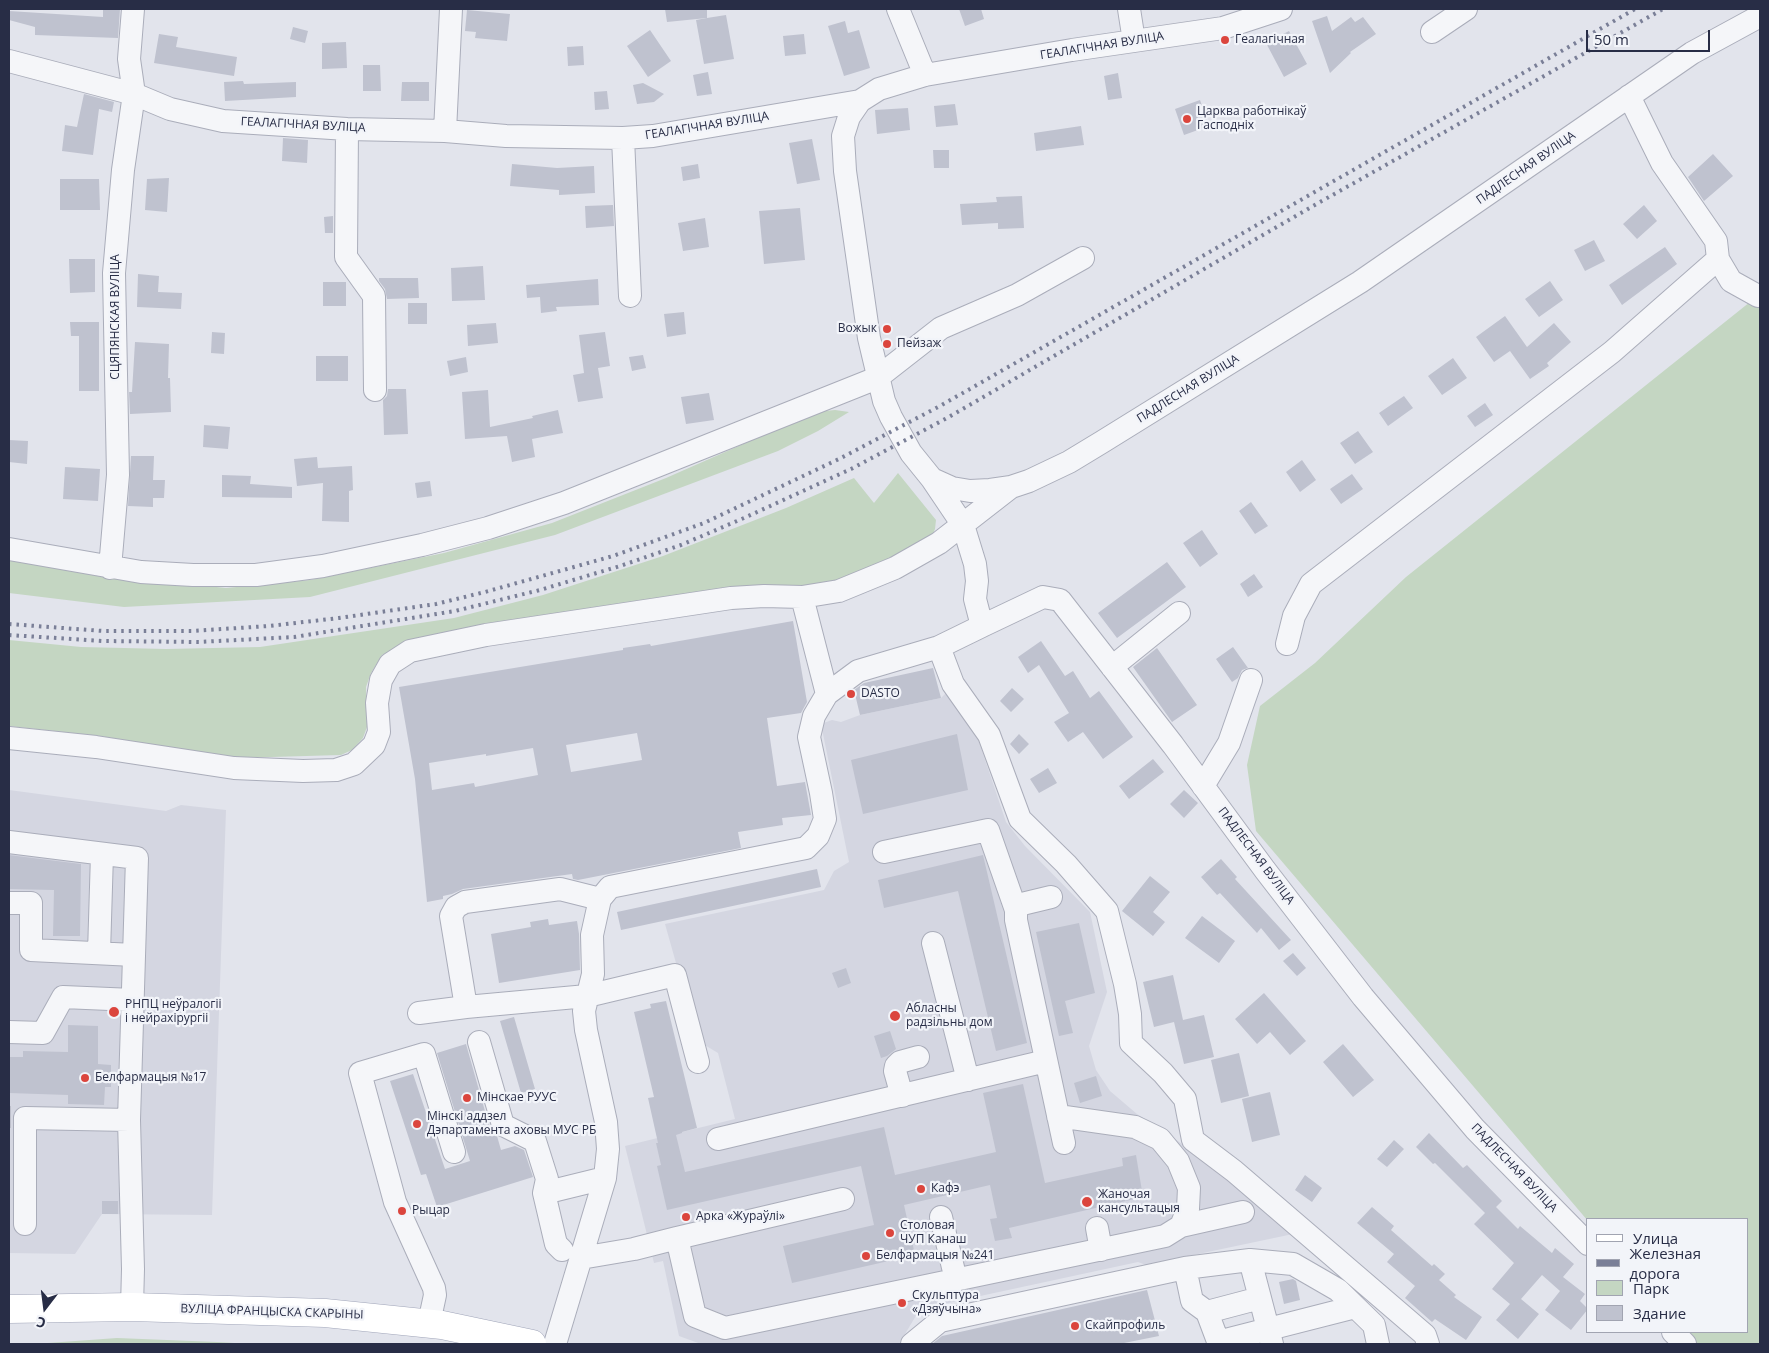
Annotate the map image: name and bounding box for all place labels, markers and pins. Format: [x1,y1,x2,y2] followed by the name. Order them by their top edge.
[1235,33,1305,47] place label: Геалагічная
[1219,34,1231,46] marker: Геалагічная
[1197,105,1306,133] place label: Царква работнікаў Гасподніх
[1181,113,1193,125] marker: Царква работнікаў Гасподніх
[838,322,877,336] place label: Вожык
[881,323,893,335] marker: Вожык
[897,337,941,351] place label: Пейзаж
[881,338,893,350] marker: Пейзаж
[861,687,900,701] place label: DASTO
[845,688,857,700] marker: DASTO
[125,998,221,1026] place label: РНПЦ неўралогіі і нейрахірургіі
[906,1002,993,1030] place label: Абласны радзільны дом
[107,1005,121,1019] marker: РНПЦ неўралогіі і нейрахірургіі
[888,1009,902,1023] marker: Абласны радзільны дом
[95,1071,206,1085] place label: Белфармацыя №17
[79,1072,91,1084] marker: Белфармацыя №17
[477,1091,556,1105] place label: Мінскае РУУС
[461,1092,473,1104] marker: Мінскае РУУС
[427,1110,596,1138] place label: Мінскі аддзел Дэпартамента аховы МУС РБ
[411,1118,423,1130] marker: Мінскі аддзел Дэпартамента аховы МУС РБ
[931,1182,959,1196] place label: Кафэ
[915,1183,927,1195] marker: Кафэ
[1098,1188,1180,1216] place label: Жаночая кансультацыя
[1080,1195,1094,1209] marker: Жаночая кансультацыя
[412,1204,450,1218] place label: Рыцар
[396,1205,408,1217] marker: Рыцар
[696,1210,785,1224] place label: Арка «Жураўлі»
[680,1211,692,1223] marker: Арка «Жураўлі»
[900,1219,967,1247] place label: Столовая ЧУП Канаш
[884,1227,896,1239] marker: Столовая ЧУП Канаш
[876,1249,994,1263] place label: Белфармацыя №241
[860,1250,872,1262] marker: Белфармацыя №241
[912,1289,981,1317] place label: Скульптура «Дзяўчына»
[896,1297,908,1309] marker: Скульптура «Дзяўчына»
[1085,1319,1165,1333] place label: Скайпрофиль
[1069,1320,1081,1332] marker: Скайпрофиль

